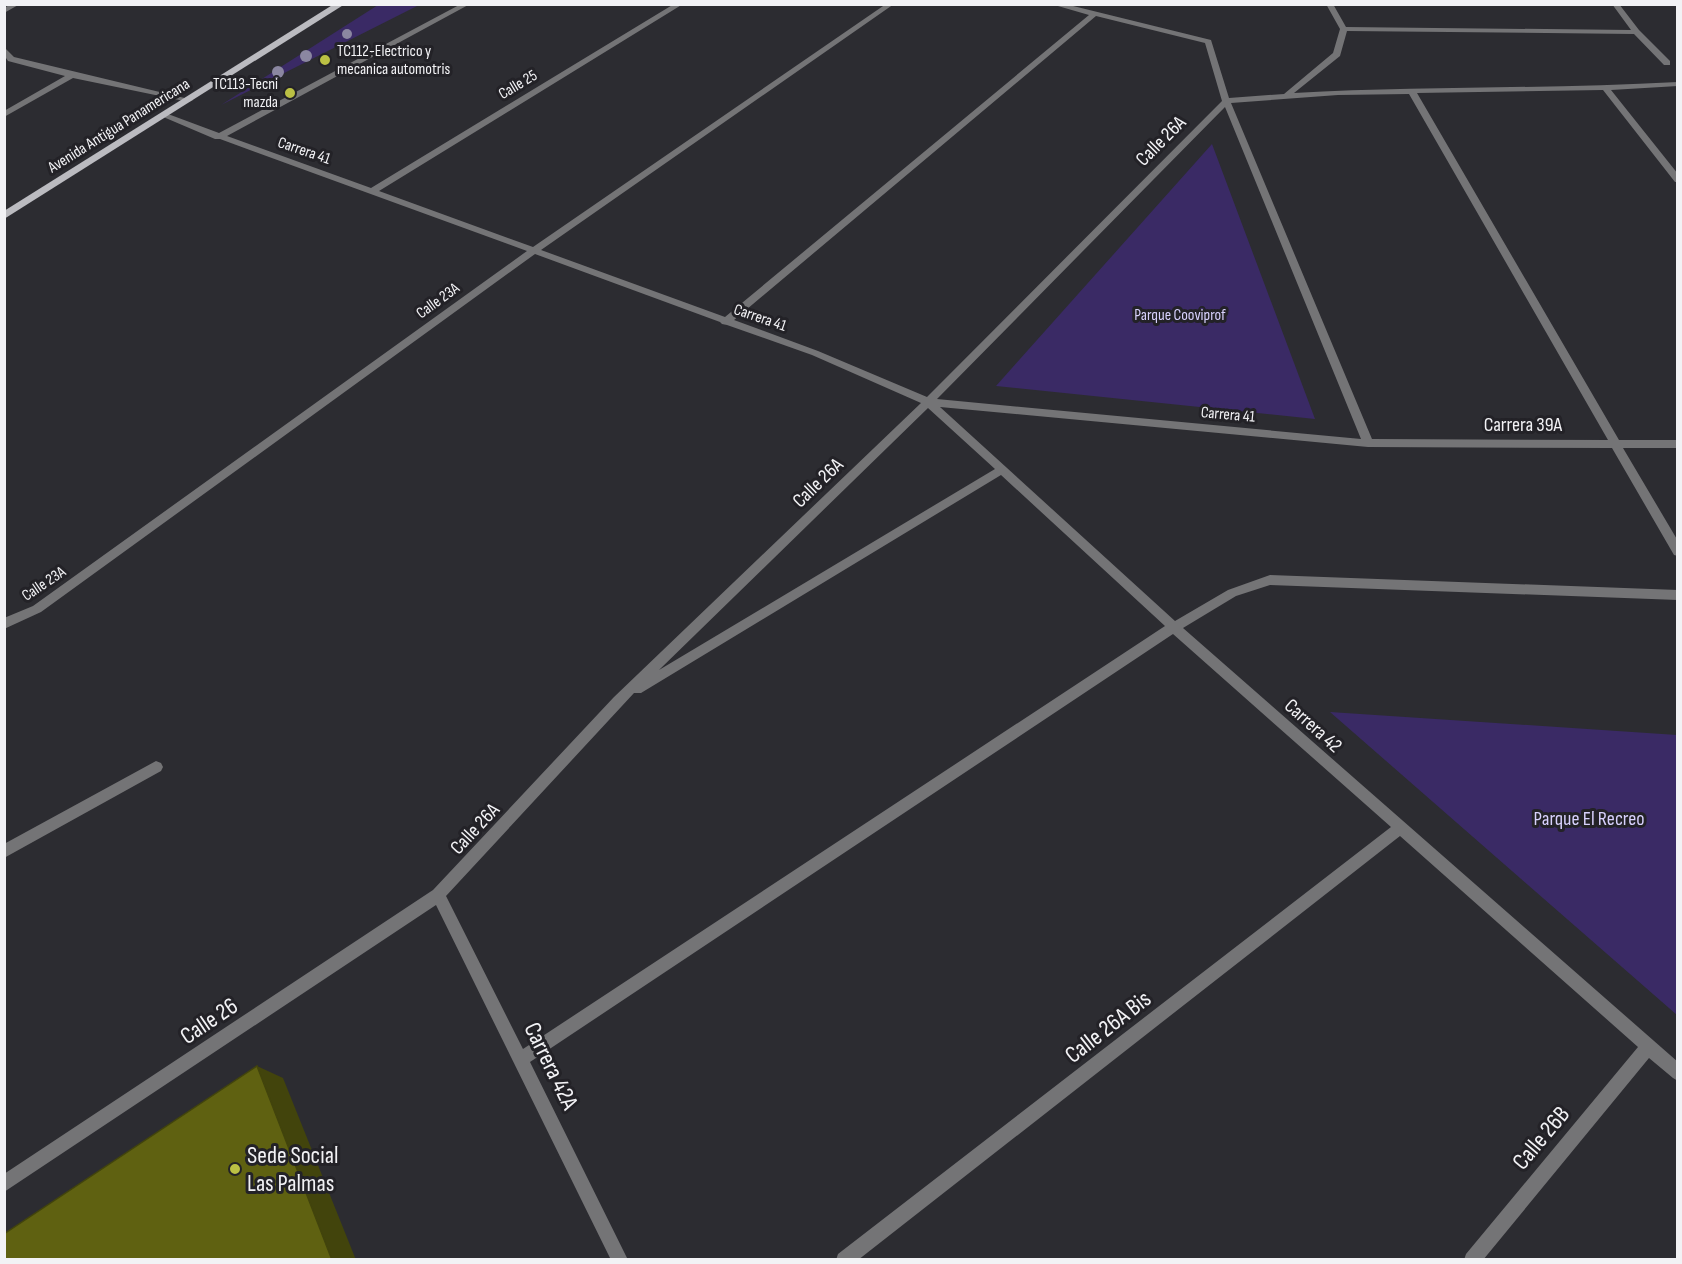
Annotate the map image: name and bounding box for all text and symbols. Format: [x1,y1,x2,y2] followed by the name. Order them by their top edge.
[337,42,450,79] place label: TC112-Electrico y mecanica automotris
[318,53,332,67] marker: TC112-Electrico y mecanica automotris
[495,66,541,104] street label: Calle 25
[44,75,193,178] street label: Avenida Antigua Panamericana
[213,75,278,112] place label: TC113-Tecni mazda
[283,86,297,100] marker: TC113-Tecni mazda
[1131,111,1191,171] street label: Calle 26A
[275,133,333,169] street label: Carrera 41
[413,279,463,323] street label: Calle 23A
[731,300,789,336] street label: Carrera 41
[1134,306,1226,325] park label: Parque Cooviprof
[1200,403,1256,427] street label: Carrera 41
[1484,413,1563,437] street label: Carrera 39A
[788,453,849,513] street label: Calle 26A
[18,562,70,606] street label: Calle 23A
[1279,694,1347,758] street label: Carrera 42
[445,798,505,860] street label: Calle 26A
[1534,807,1645,831] park label: Parque El Recreo
[1059,984,1157,1070] street label: Calle 26A Bis
[175,991,243,1051] street label: Calle 26
[517,1018,585,1115] street label: Carrera 42A
[1506,1100,1576,1176] street label: Calle 26B
[247,1141,338,1198] place label: Sede Social Las Palmas
[228,1162,242,1176] marker: Sede Social Las Palmas

